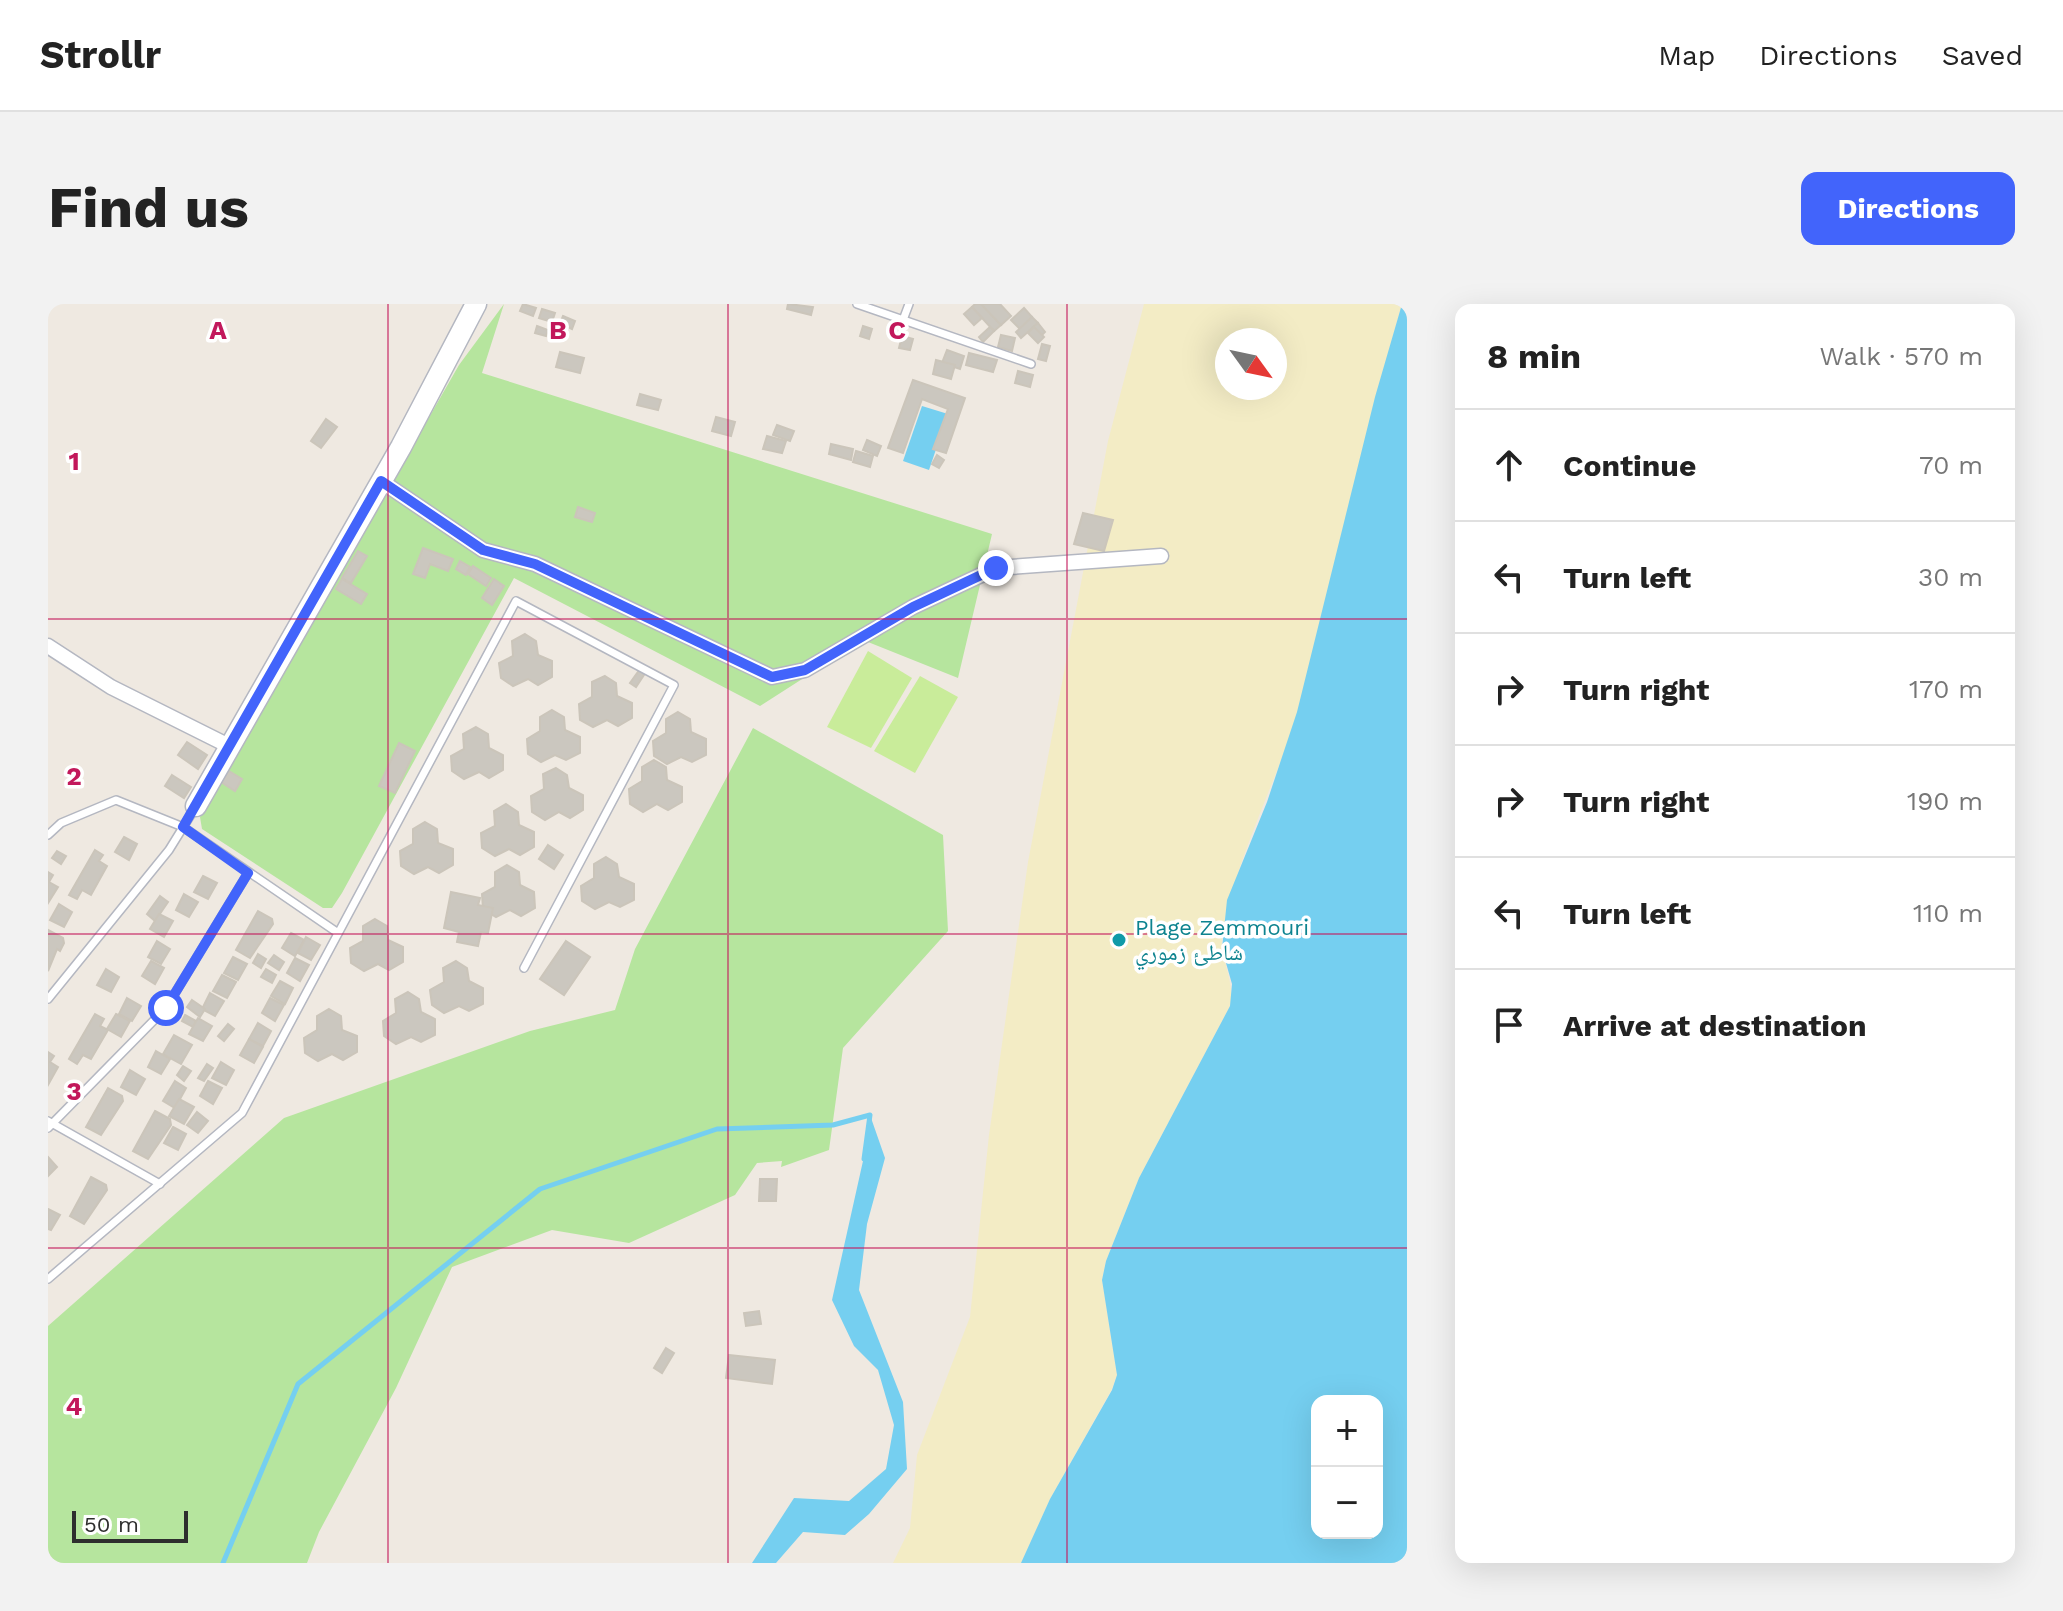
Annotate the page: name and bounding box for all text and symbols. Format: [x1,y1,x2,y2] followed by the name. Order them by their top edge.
[40,33,161,77] text: Strollr
[1658,39,1715,72] text: Map
[1759,39,1898,72] text: Directions
[1942,39,2023,72] text: Saved
[1801,172,2015,245] button: Directions
[48,175,249,241] text: Find us
[209,315,227,345] text: A
[549,315,567,345] text: B
[888,315,906,345] text: C
[1215,328,1287,400] north arrow
[1487,336,1581,376] text: 8 min
[1820,341,1983,371] text: Walk · 570 m
[1487,443,1531,487] icon: ahead
[68,446,80,476] text: 1
[1563,448,1696,483] text: Continue
[1919,450,1983,480] text: 70 m
[978,550,1014,586] route end
[1487,555,1531,599] icon: left
[1563,560,1691,595] text: Turn left
[1918,562,1983,592] text: 30 m
[1487,667,1531,711] icon: right
[1563,672,1709,707] text: Turn right
[1909,674,1983,704] text: 170 m
[66,761,82,791] text: 2
[1487,779,1531,823] icon: right
[1563,784,1709,819] text: Turn right
[1907,786,1983,816] text: 190 m
[1487,891,1531,935] icon: left
[1563,896,1691,931] text: Turn left
[1913,898,1983,928] text: 110 m
[1135,915,1309,969] place label: Plage Zemmouri شاطئ زموري
[1110,931,1128,949] marker: Plage Zemmouri شاطئ زموري
[148,990,184,1026] route start
[1487,1003,1531,1047] icon: arrive
[1563,1008,1867,1043] text: Arrive at destination
[66,1076,82,1106] text: 3
[66,1391,83,1421] text: 4
[1311,1395,1383,1539] map controls
[1311,1395,1383,1467] button: +
[1311,1467,1383,1539] button: −
[72,1507,188,1543] scale bar
[84,1512,139,1537] text: 50 m

